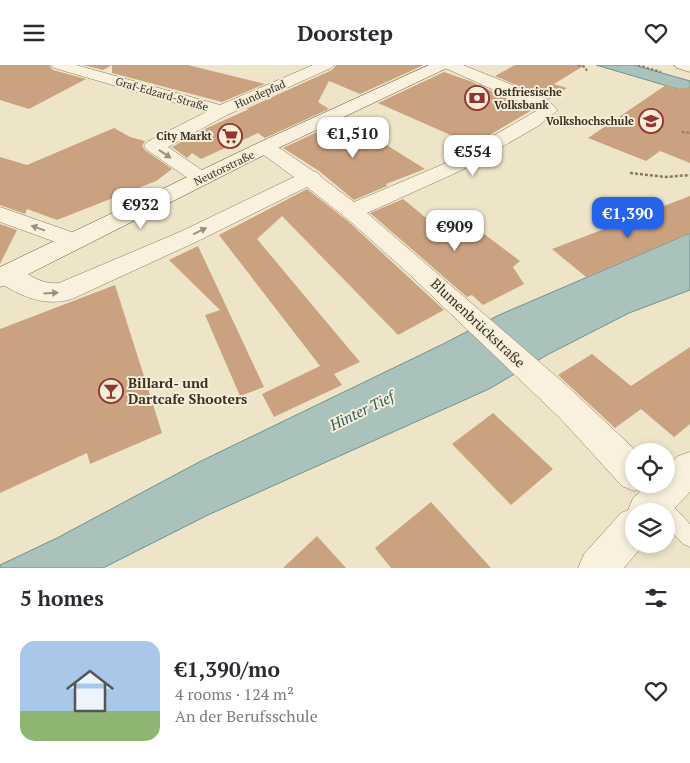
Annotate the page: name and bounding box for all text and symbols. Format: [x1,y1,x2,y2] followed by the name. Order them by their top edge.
[297,18,393,47] text: Doorstep
[20,19,48,47] icon: menu
[642,19,670,47] icon: heart
[114,74,211,114] street label: Graf-Edzard-Straße
[232,77,288,111] street label: Hundepfad
[464,85,490,111] bank icon: Ostfriesische Volksbank
[494,85,562,112] place label: Ostfriesische Volksbank
[638,108,664,134] school or university icon: Volkshochschule
[546,114,634,128] place label: Volkshochschule
[312,117,394,159] pin: €1,510
[328,122,378,144] text: €1,510
[217,123,243,149] supermarket icon: City Markt
[156,129,213,143] place label: City Markt
[443,135,503,177] pin: €554
[455,140,491,162] text: €554
[192,147,257,189] street label: Neutorstraße
[158,149,172,159] one-way arrow
[111,187,171,230] pin: €932
[123,193,159,215] text: €932
[587,197,669,239] pin: €1,390
[603,202,653,224] text: €1,390
[425,209,485,252] pin: €909
[437,215,473,237] text: €909
[30,224,45,232] one-way arrow
[193,227,207,235] one-way arrow
[427,274,530,371] street label: Blumenbrückstraße
[43,288,59,296] one-way arrow
[128,373,247,408] place label: Billard- und Dartcafe Shooters
[98,378,124,404] bar icon: Billard- und Dartcafe Shooters
[325,385,399,435] water label: Hinter Tief
[625,443,675,553] map controls
[625,443,675,493] button: locate
[625,503,675,553] button: layers
[20,584,104,612] text: 5 homes
[642,584,670,612] icon: filters
[175,655,280,683] text: €1,390/mo
[60,661,120,721] icon: home
[642,677,670,705] icon: heart
[175,683,294,705] text: 4 rooms · 124 m²
[175,705,318,727] text: An der Berufsschule

